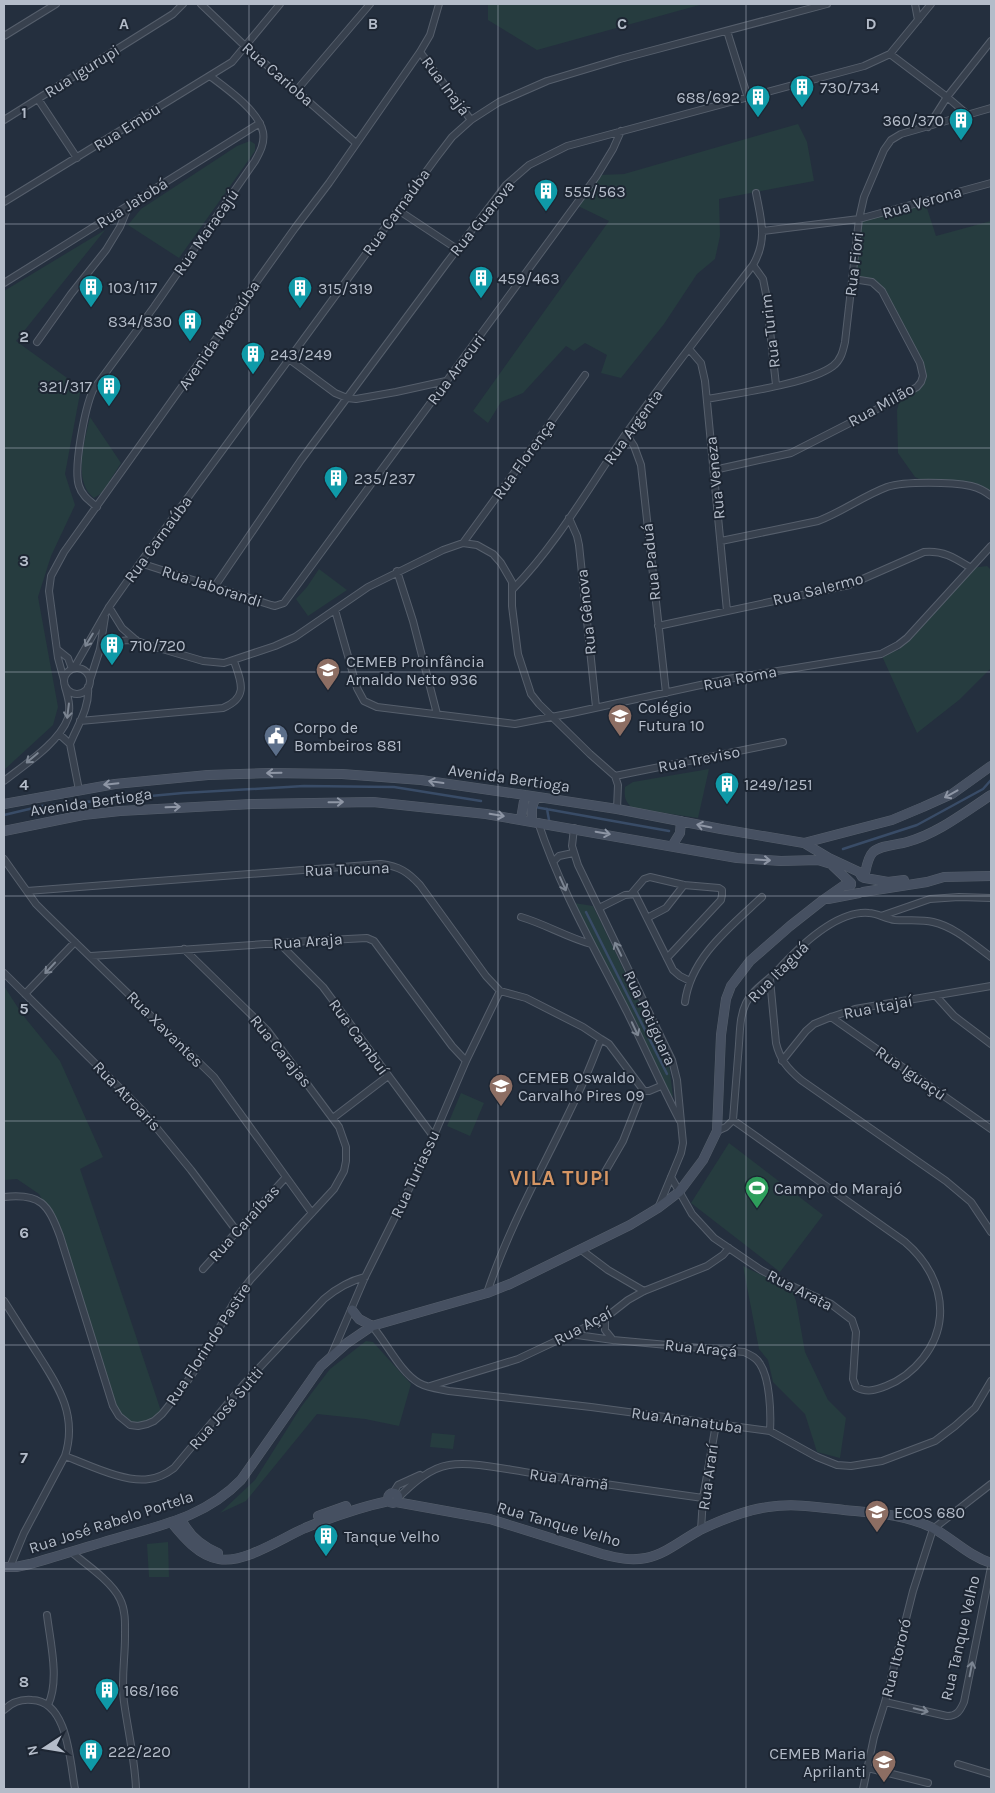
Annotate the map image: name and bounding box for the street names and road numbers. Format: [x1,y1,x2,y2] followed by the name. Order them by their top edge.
[238,38,318,110] street label: Rua Carioba
[41,40,123,102] street label: Rua Igurupi
[418,53,474,119] street label: Rua Inajá
[90,99,164,155] street label: Rua Embu
[358,165,434,259] street label: Rua Carnaúba
[93,174,171,232] street label: Rua Jatobá
[446,176,518,260] street label: Rua Guarova
[880,182,964,222] street label: Rua Verona
[169,185,243,279] street label: Rua Maracajú
[841,231,867,297] street label: Rua Fiori
[174,277,264,393] street label: Avenida Macaúba
[756,293,784,369] street label: Rua Turim
[423,330,489,408] street label: Rua Aracuri
[845,379,917,431] street label: Rua Milão
[599,386,667,468] street label: Rua Argenta
[489,415,559,503] street label: Rua Florença
[701,436,729,520] street label: Rua Veneza
[120,492,196,586] street label: Rua Carnaúba
[637,522,665,602] street label: Rua Paduá
[160,561,264,611] street label: Rua Jaborandi
[572,568,600,656] street label: Rua Gênova
[771,569,865,609] street label: Rua Salermo
[702,662,778,694] street label: Rua Roma
[656,742,742,776] street label: Rua Treviso
[447,760,571,796] street label: Avenida Bertioga
[29,784,153,820] street label: Avenida Bertioga
[304,858,390,880] street label: Rua Tucuna
[273,929,343,953] street label: Rua Araja
[743,937,813,1007] street label: Rua Itaguá
[620,967,680,1069] street label: Rua Potiguara
[123,987,207,1071] street label: Rua Xavantes
[842,991,914,1023] street label: Rua Itajaí
[325,995,393,1079] street label: Rua Cambuí
[246,1011,316,1091] street label: Rua Carajas
[872,1042,950,1104] street label: Rua Iguaçú
[89,1057,165,1135] street label: Rua Atroaris
[386,1127,444,1221] street label: Rua Turiassu
[205,1181,283,1265] street label: Rua Caraíbas
[764,1265,836,1315] street label: Rua Arata
[161,1279,255,1409] street label: Rua Florindo Pastre
[551,1303,616,1349] street label: Rua Açaí
[664,1335,738,1361] street label: Rua Araçá
[185,1363,267,1453] street label: Rua José Sutti
[630,1403,744,1437] street label: Rua Ananatuba
[694,1443,722,1511] street label: Rua Ararí
[528,1464,610,1494] street label: Rua Aramã
[26,1486,196,1558] street label: Rua José Rabelo Portela
[495,1497,623,1551] street label: Rua Tanque Velho
[936,1574,984,1702] street label: Rua Tanque Velho
[877,1617,915,1699] street label: Rua Itororó

